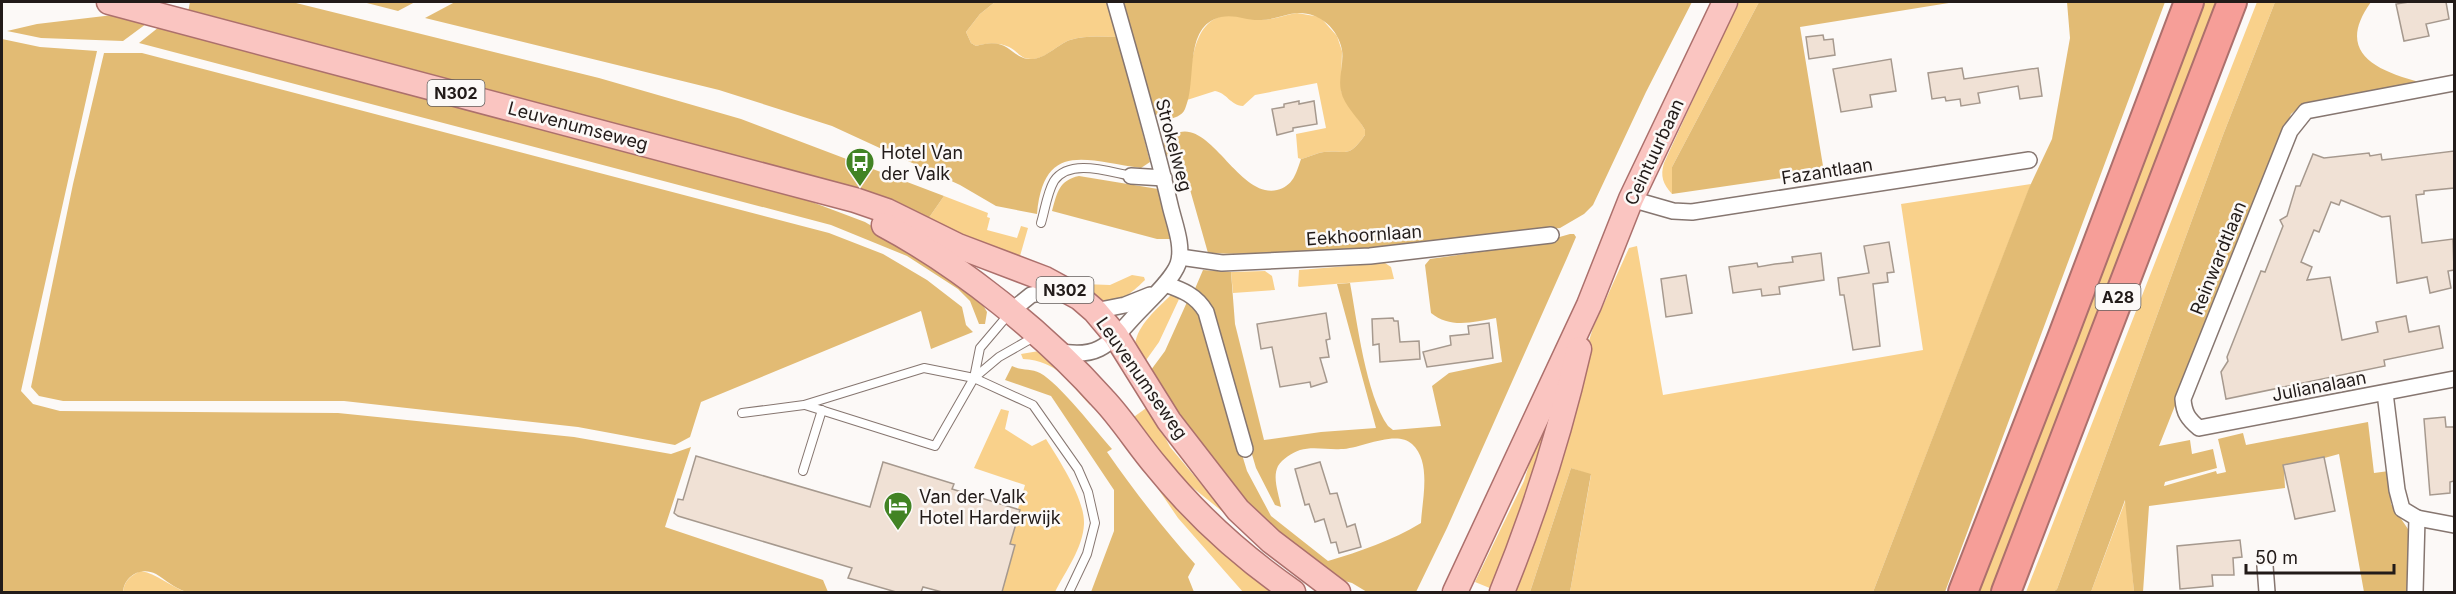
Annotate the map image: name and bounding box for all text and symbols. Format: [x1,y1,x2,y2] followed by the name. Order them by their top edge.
[428,80,484,106] road number: N302
[1620,95,1688,209] street label: Ceintuurbaan
[1152,96,1196,194] street label: Strokelweg
[506,97,650,155] street label: Leuvenumseweg
[881,142,963,184] place label: Hotel Van der Valk
[844,146,876,188] bus stop icon: Hotel Van der Valk
[1780,153,1874,189] street label: Fazantlaan
[2186,198,2250,318] street label: Reinwardtlaan
[1305,220,1423,250] street label: Eekhoornlaan
[1036,277,1094,303] road number: N302
[2096,284,2140,310] road number: A28
[1092,313,1192,443] street label: Leuvenumseweg
[2270,367,2368,405] street label: Julianalaan
[919,486,1061,528] place label: Van der Valk Hotel Harderwijk
[882,490,914,532] hotel icon: Van der Valk Hotel Harderwijk
[2246,537,2394,575] scale bar
[2255,547,2298,568] text: 50 m

